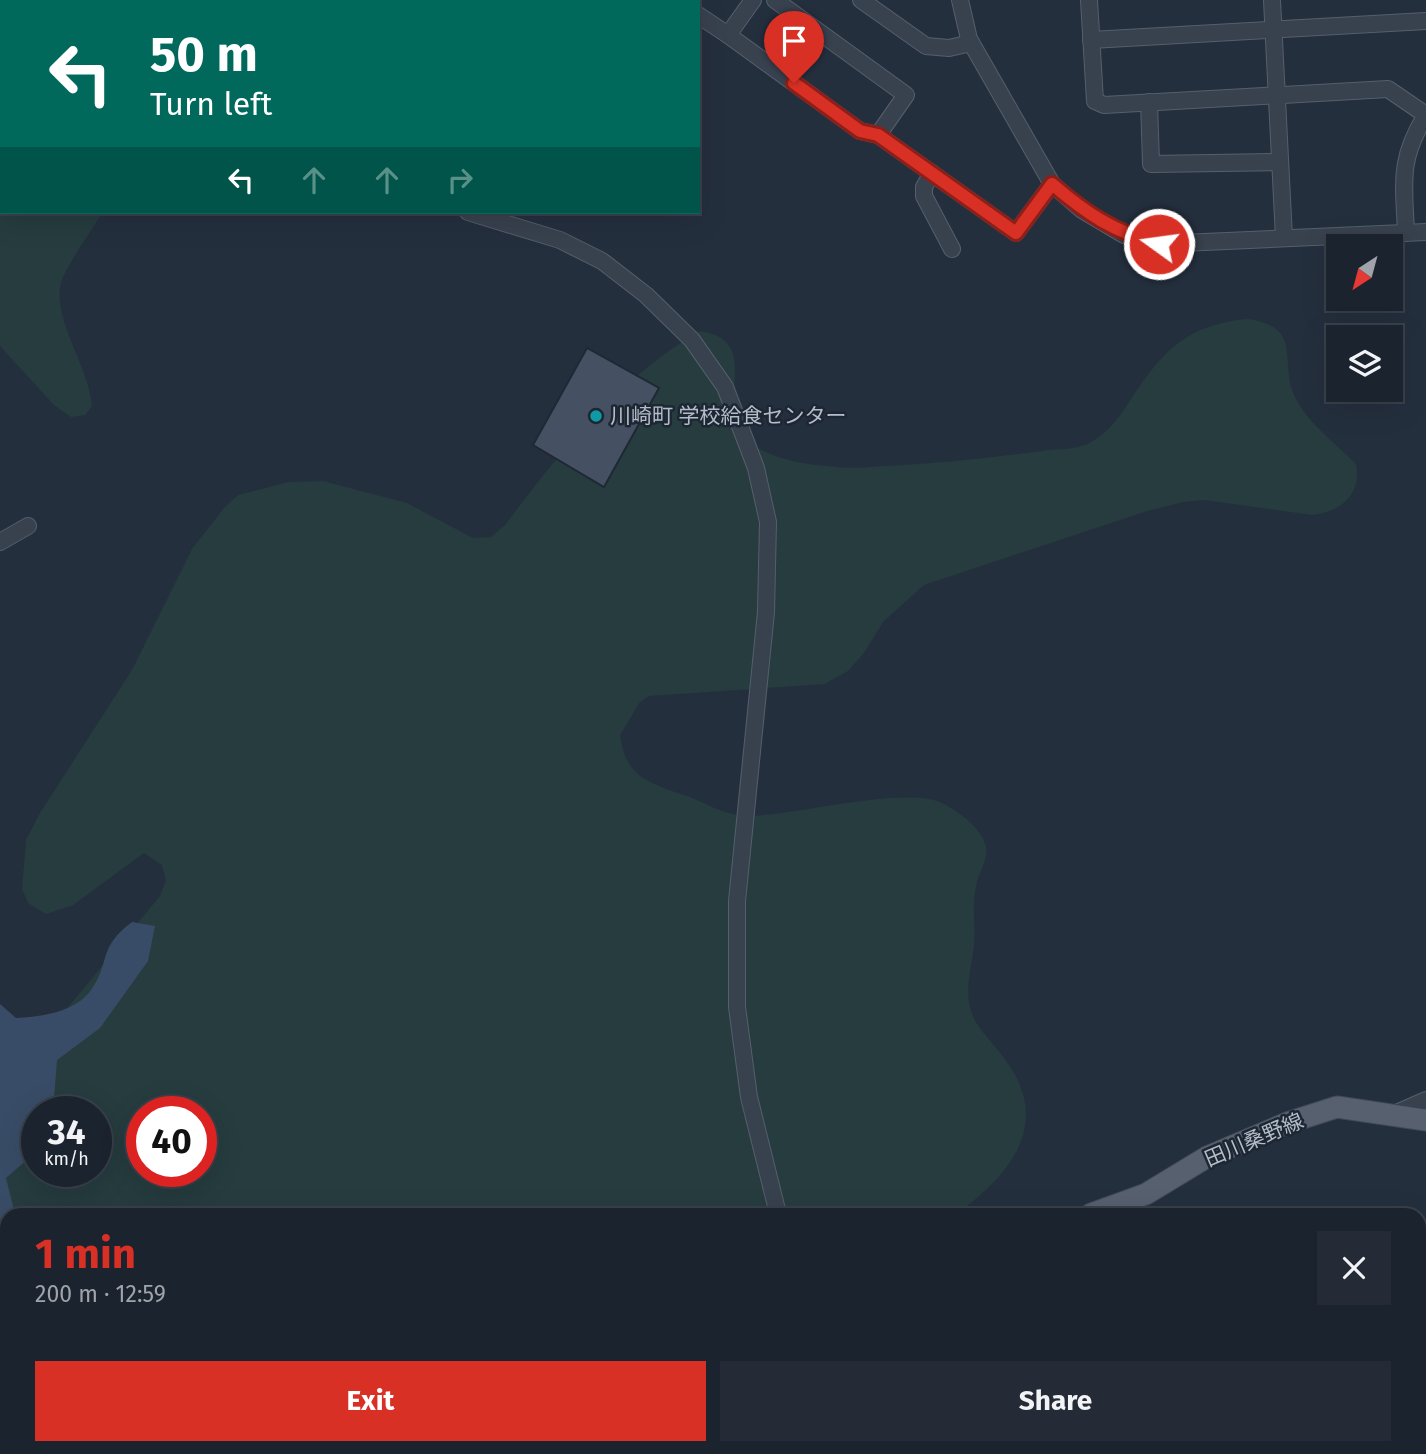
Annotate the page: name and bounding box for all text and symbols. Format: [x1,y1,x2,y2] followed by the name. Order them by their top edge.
[764,11,824,83] pin
[775,22,813,60] icon: arrive
[150,25,258,84] text: 50 m
[35,28,126,119] icon: left
[150,85,272,123] text: Turn left
[222,161,260,199] icon: left
[295,161,333,199] icon: ahead
[368,161,406,199] icon: ahead
[441,161,479,199] icon: right
[1122,207,1196,281] position arrow
[1326,234,1404,312] north arrow
[1326,234,1403,402] map controls
[1326,325,1403,402] button: layers
[610,403,847,429] place label: 川崎町 学校給食センター
[588,408,604,424] marker: 川崎町 学校給食センター
[126,1096,217,1187] speed limit sign: 40
[1201,1108,1307,1172] street label: 田川桑野線
[48,1111,85,1153] text: 34
[44,1148,89,1170] text: km/h
[35,1229,136,1279] text: 1 min
[1317,1231,1391,1305] button: close
[35,1280,166,1308] text: 200 m · 12:59
[35,1361,706,1441] button: Exit
[720,1361,1391,1441] button: Share

